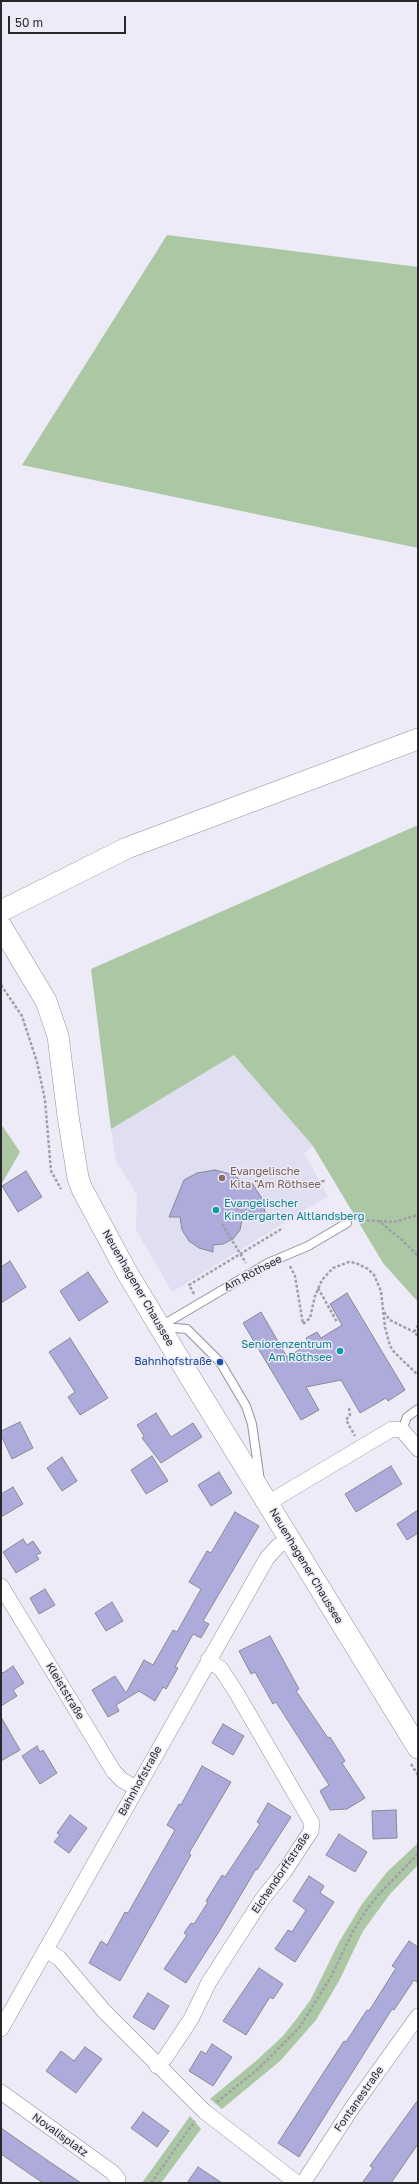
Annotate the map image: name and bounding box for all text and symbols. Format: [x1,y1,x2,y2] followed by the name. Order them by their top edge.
[10,8,128,34] scale bar
[15,15,43,30] text: 50 m
[230,1165,325,1191] place label: Evangelische Kita "Am Röthsee"
[217,1173,227,1183] marker: Evangelische Kita "Am Röthsee"
[224,1197,364,1223] place label: Evangelischer Kindergarten Altlandsberg
[211,1205,221,1215] marker: Evangelischer Kindergarten Altlandsberg
[99,1227,177,1349] street label: Neuenhagener Chaussee
[222,1252,284,1294] street label: Am Röthsee
[241,1338,332,1364] place label: Seniorenzentrum Am Röthsee
[335,1346,345,1356] marker: Seniorenzentrum Am Röthsee
[134,1355,212,1369] place label: Bahnhofstraße
[215,1357,225,1367] marker: Bahnhofstraße
[266,1506,346,1626] street label: Neuenhagener Chaussee
[43,1660,87,1722] street label: Kleiststraße
[115,1744,165,1818] street label: Bahnhofstraße
[249,1830,313,1916] street label: Eichendorffstraße
[332,2064,386,2134] street label: Fontanestraße
[30,2110,90,2160] street label: Novalisplatz

